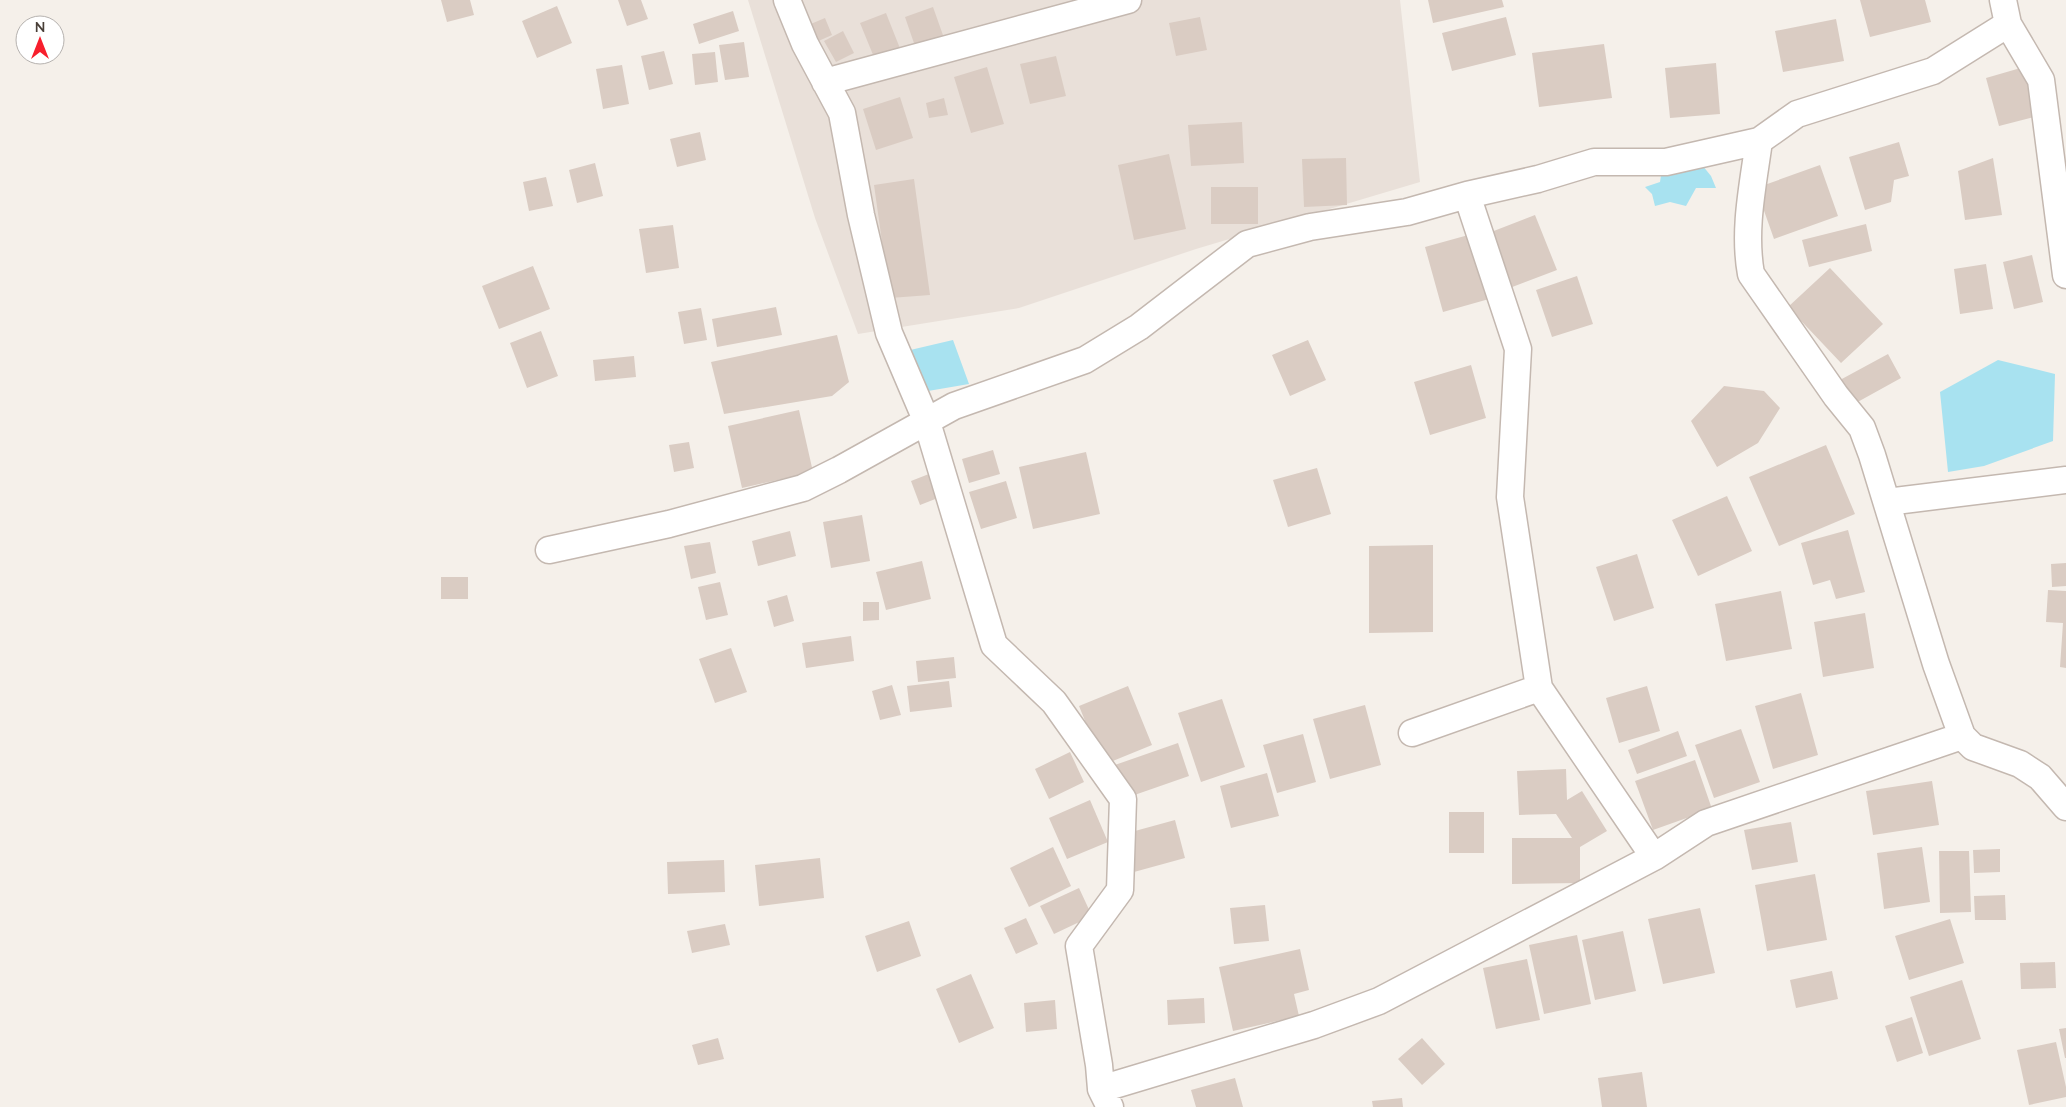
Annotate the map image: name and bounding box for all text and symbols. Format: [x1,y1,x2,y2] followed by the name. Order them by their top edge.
[15,15,65,65] north arrow
[35,18,45,36] text: N

